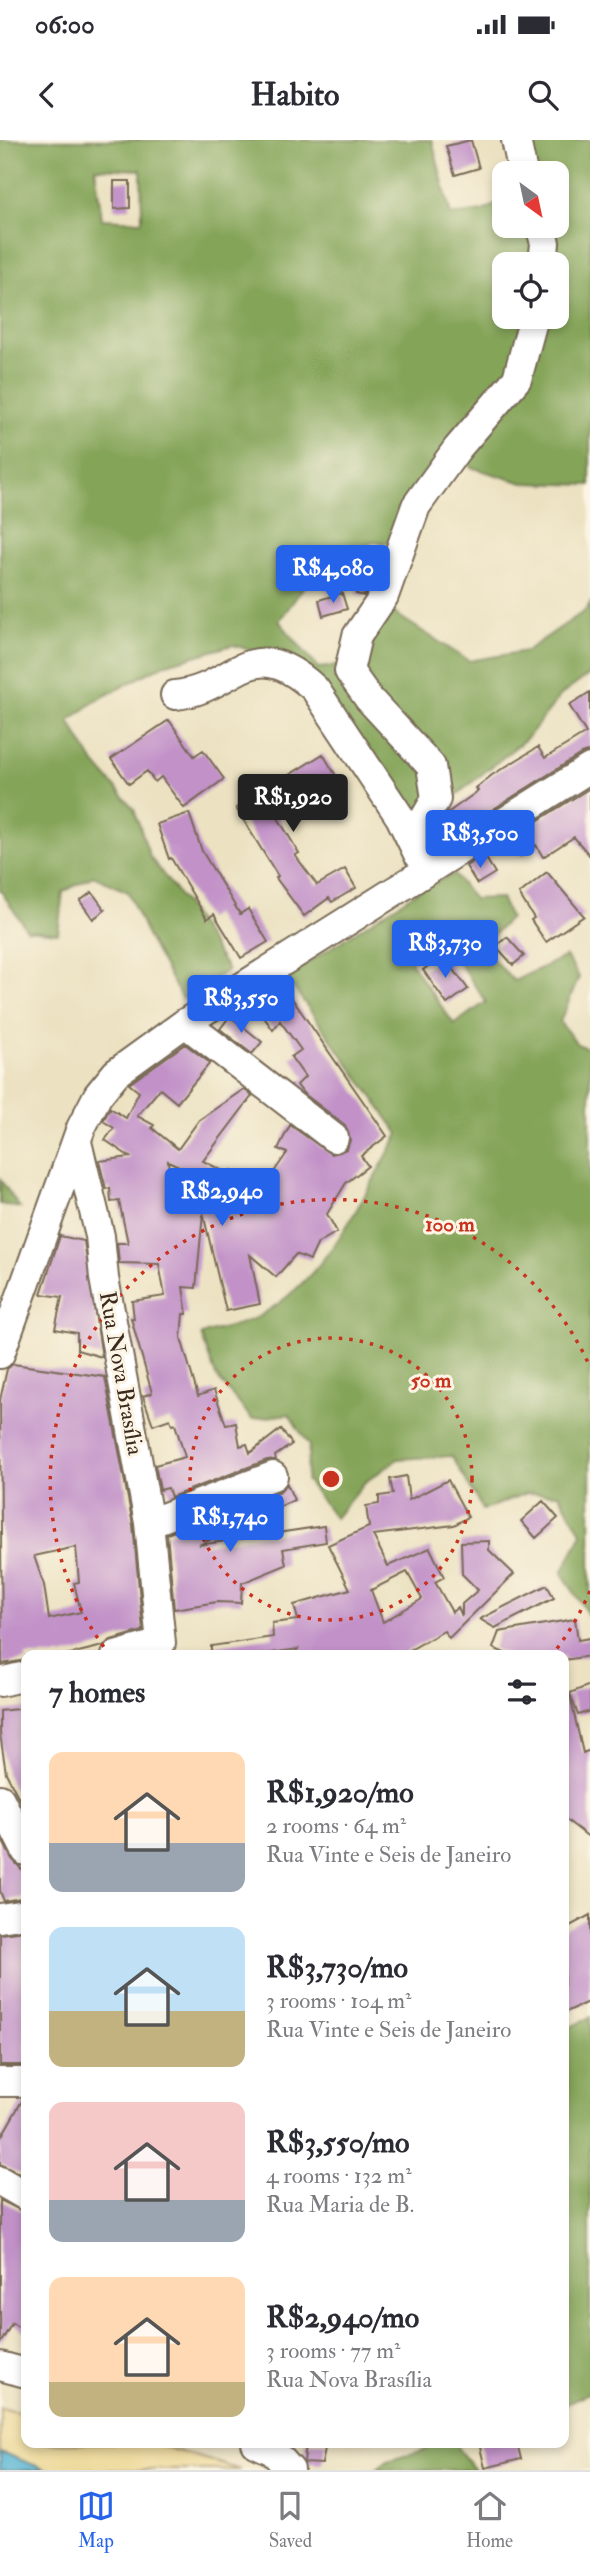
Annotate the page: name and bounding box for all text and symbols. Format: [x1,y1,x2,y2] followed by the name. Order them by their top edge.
[35,9,95,41] text: 06:00
[251,75,339,115] text: Habito
[28,76,66,114] icon: back
[524,76,562,114] icon: search
[492,161,569,238] north arrow
[492,161,569,329] map controls
[492,252,569,329] button: locate
[268,546,398,605] pin: R$4,080
[292,553,374,582] text: R$4,080
[228,774,358,834] pin: R$1,920
[254,782,332,811] text: R$1,920
[415,810,545,870] pin: R$3,500
[442,818,518,847] text: R$3,500
[380,920,510,980] pin: R$3,730
[408,928,482,957] text: R$3,730
[176,976,306,1035] pin: R$3,550
[203,983,279,1012] text: R$3,550
[157,1168,287,1228] pin: R$2,940
[181,1176,263,1205] text: R$2,940
[425,1211,476,1238] text: 100 m
[93,1289,150,1458] street label: Rua Nova Brasília
[411,1367,452,1394] text: 50 m
[319,1467,343,1491] centre of rings
[165,1494,295,1554] pin: R$1,740
[192,1502,268,1531] text: R$1,740
[503,1673,541,1711] icon: filters
[49,1674,145,1711] text: 7 homes
[266,1774,414,1811] text: R$1,920/mo
[105,1780,189,1864] icon: home
[266,1811,406,1840] text: 2 rooms · 64 m²
[266,1840,511,1869] text: Rua Vinte e Seis de Janeiro
[266,1949,408,1986] text: R$3,730/mo
[105,1955,189,2039] icon: home
[266,1986,412,2015] text: 3 rooms · 104 m²
[266,2015,511,2044] text: Rua Vinte e Seis de Janeiro
[266,2124,410,2161] text: R$3,550/mo
[105,2130,189,2214] icon: home
[266,2161,412,2190] text: 4 rooms · 132 m²
[266,2190,414,2219] text: Rua Maria de B.
[266,2299,419,2336] text: R$2,940/mo
[105,2305,189,2389] icon: home
[266,2336,401,2365] text: 3 rooms · 77 m²
[266,2365,432,2394] text: Rua Nova Brasília
[77,2487,115,2553] tab: Map
[269,2487,312,2553] tab: Saved
[466,2487,513,2553] tab: Home

